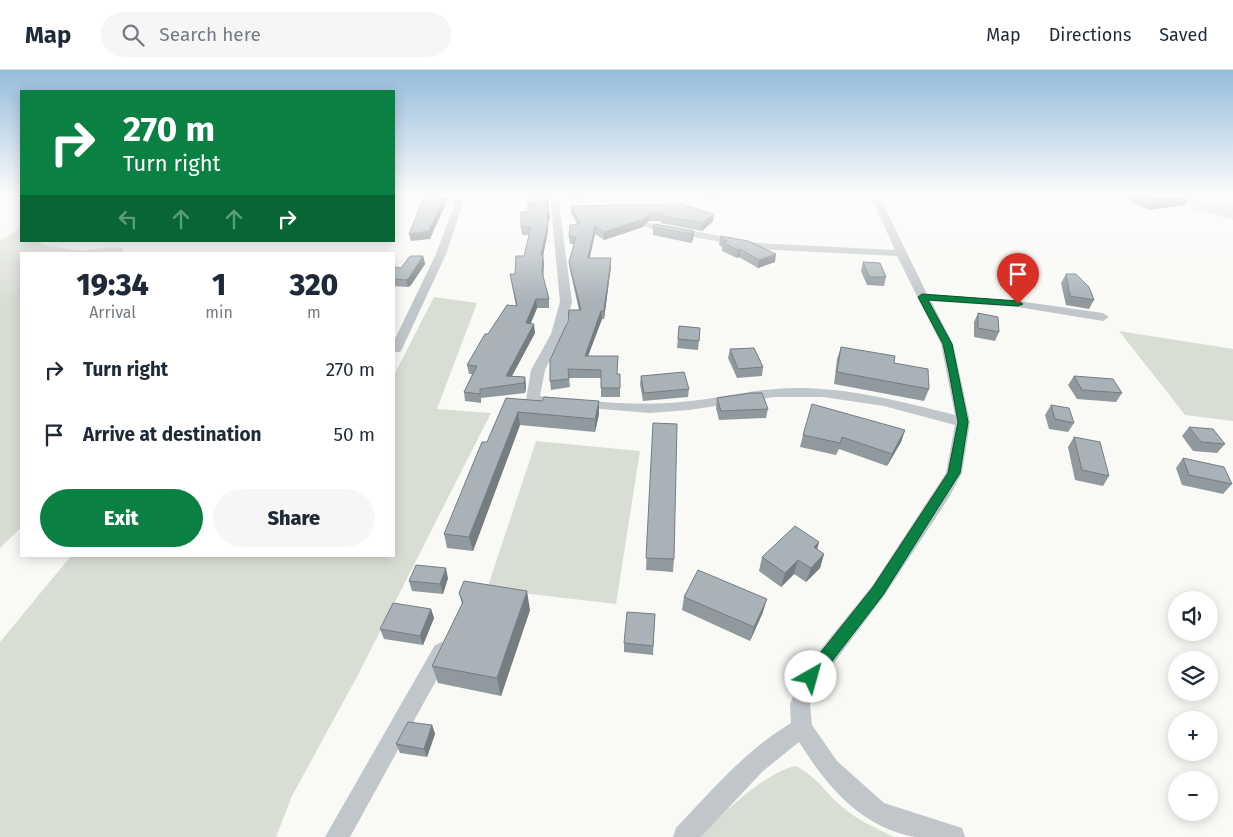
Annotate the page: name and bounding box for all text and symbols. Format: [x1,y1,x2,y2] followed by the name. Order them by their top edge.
[101,12,451,57] search box
[25,21,71,49] text: Map
[119,21,147,49] icon: search
[159,23,261,46] text: Search here
[986,24,1021,46] text: Map
[1049,24,1131,46] text: Directions
[1159,24,1208,46] text: Saved
[123,108,215,150] text: 270 m
[40,110,105,175] icon: right
[123,150,220,177] text: Turn right
[114,205,142,233] icon: left
[167,205,195,233] icon: ahead
[220,205,248,233] icon: ahead
[273,205,301,233] icon: right
[997,253,1039,304] pin
[1004,260,1032,288] icon: arrive
[77,267,149,303] text: 19:34
[212,267,226,303] text: 1
[289,267,338,303] text: 320
[89,303,136,322] text: Arrival
[205,303,233,322] text: min
[307,303,321,322] text: m
[40,356,68,384] icon: right
[83,358,168,381] text: Turn right
[326,358,375,381] text: 270 m
[40,421,68,449] icon: arrive
[83,423,262,446] text: Arrive at destination
[334,423,375,446] text: 50 m
[40,489,203,547] button: Exit
[213,489,375,547] button: Share
[1168,591,1218,821] map controls
[1168,591,1218,641] button: sound
[784,650,836,702] position arrow
[1168,651,1218,701] button: layers
[1168,711,1218,761] button: +
[1168,771,1218,821] button: −

